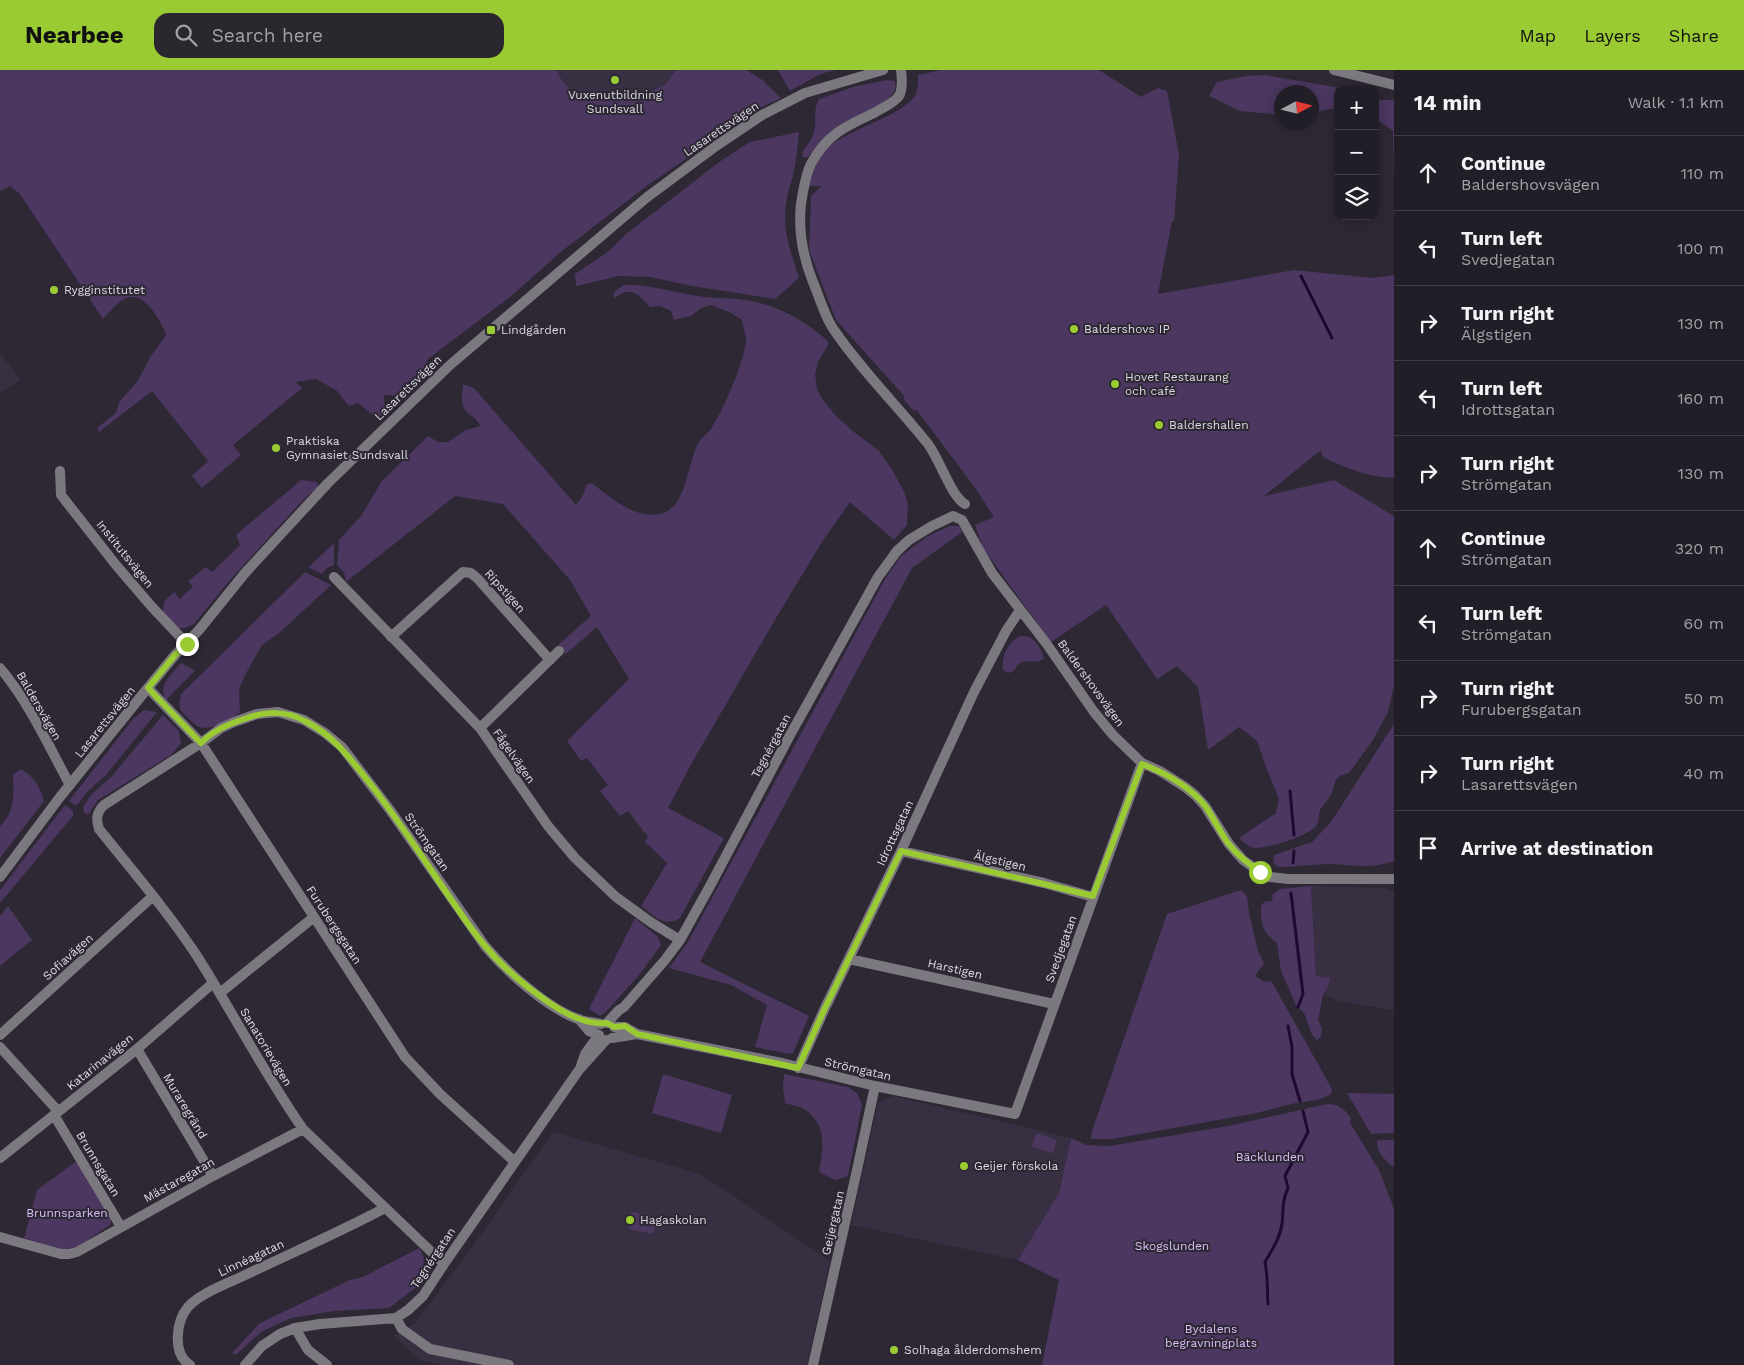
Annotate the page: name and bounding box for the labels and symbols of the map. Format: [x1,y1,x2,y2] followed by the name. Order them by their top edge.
[609,74,621,86] marker: Vuxenutbildning Sundsvall
[1274,85,1319,130] north arrow
[568,88,663,116] place label: Vuxenutbildning Sundsvall
[681,99,761,159] street label: Lasarettsvägen
[64,283,145,297] place label: Rygginstitutet
[48,284,60,296] marker: Rygginstitutet
[1084,322,1170,336] place label: Baldershovs IP
[501,323,566,337] place label: Lindgården
[1068,323,1080,335] marker: Baldershovs IP
[485,324,497,336] marker: Lindgården
[372,353,444,423] street label: Lasarettsvägen
[1125,370,1229,398] place label: Hovet Restaurang och café
[1109,378,1121,390] marker: Hovet Restaurang och café
[1169,418,1249,432] place label: Baldershallen
[1153,419,1165,431] marker: Baldershallen
[286,434,409,462] place label: Praktiska Gymnasiet Sundsvall
[270,442,282,454] marker: Praktiska Gymnasiet Sundsvall
[94,517,156,591] street label: Institutsvägen
[482,566,528,616] street label: Ripstigen
[176,633,199,656] route end
[1055,637,1127,729] street label: Baldershovsvägen
[14,669,64,743] street label: Baldersvägen
[72,684,138,760] street label: Lasarettsvägen
[748,712,794,780] street label: Tegnérgatan
[490,726,538,786] street label: Fågelvägen
[874,798,916,868] street label: Idrottsgatan
[402,810,452,874] street label: Strömgatan
[972,848,1028,874] street label: Älgstigen
[1249,861,1272,884] route start
[303,883,365,967] street label: Furubergsgatan
[1042,913,1080,985] street label: Svedjegatan
[40,931,96,983] street label: Sofiavägen
[926,956,984,982] street label: Harstigen
[237,1005,295,1089] street label: Sanatorievägen
[64,1031,136,1093] street label: Katarinavägen
[823,1055,893,1083] street label: Strömgatan
[160,1071,210,1141] street label: Muraregränd
[73,1129,123,1199] street label: Brunnsgatan
[1236,1150,1304,1164] park label: Bäcklunden
[141,1155,217,1205] street label: Mästaregatan
[974,1159,1059,1173] place label: Geijer förskola
[958,1160,970,1172] marker: Geijer förskola
[819,1189,847,1257] street label: Geijergatan
[26,1206,108,1220] park label: Brunnsparken
[640,1213,707,1227] place label: Hagaskolan
[624,1214,636,1226] marker: Hagaskolan
[408,1225,458,1291] street label: Tegnérgatan
[216,1237,286,1279] street label: Linnéagatan
[1135,1239,1209,1253] park label: Skogslunden
[1165,1322,1257,1350] park label: Bydalens begravningplats
[904,1343,1042,1357] place label: Solhaga ålderdomshem
[888,1344,900,1356] marker: Solhaga ålderdomshem

